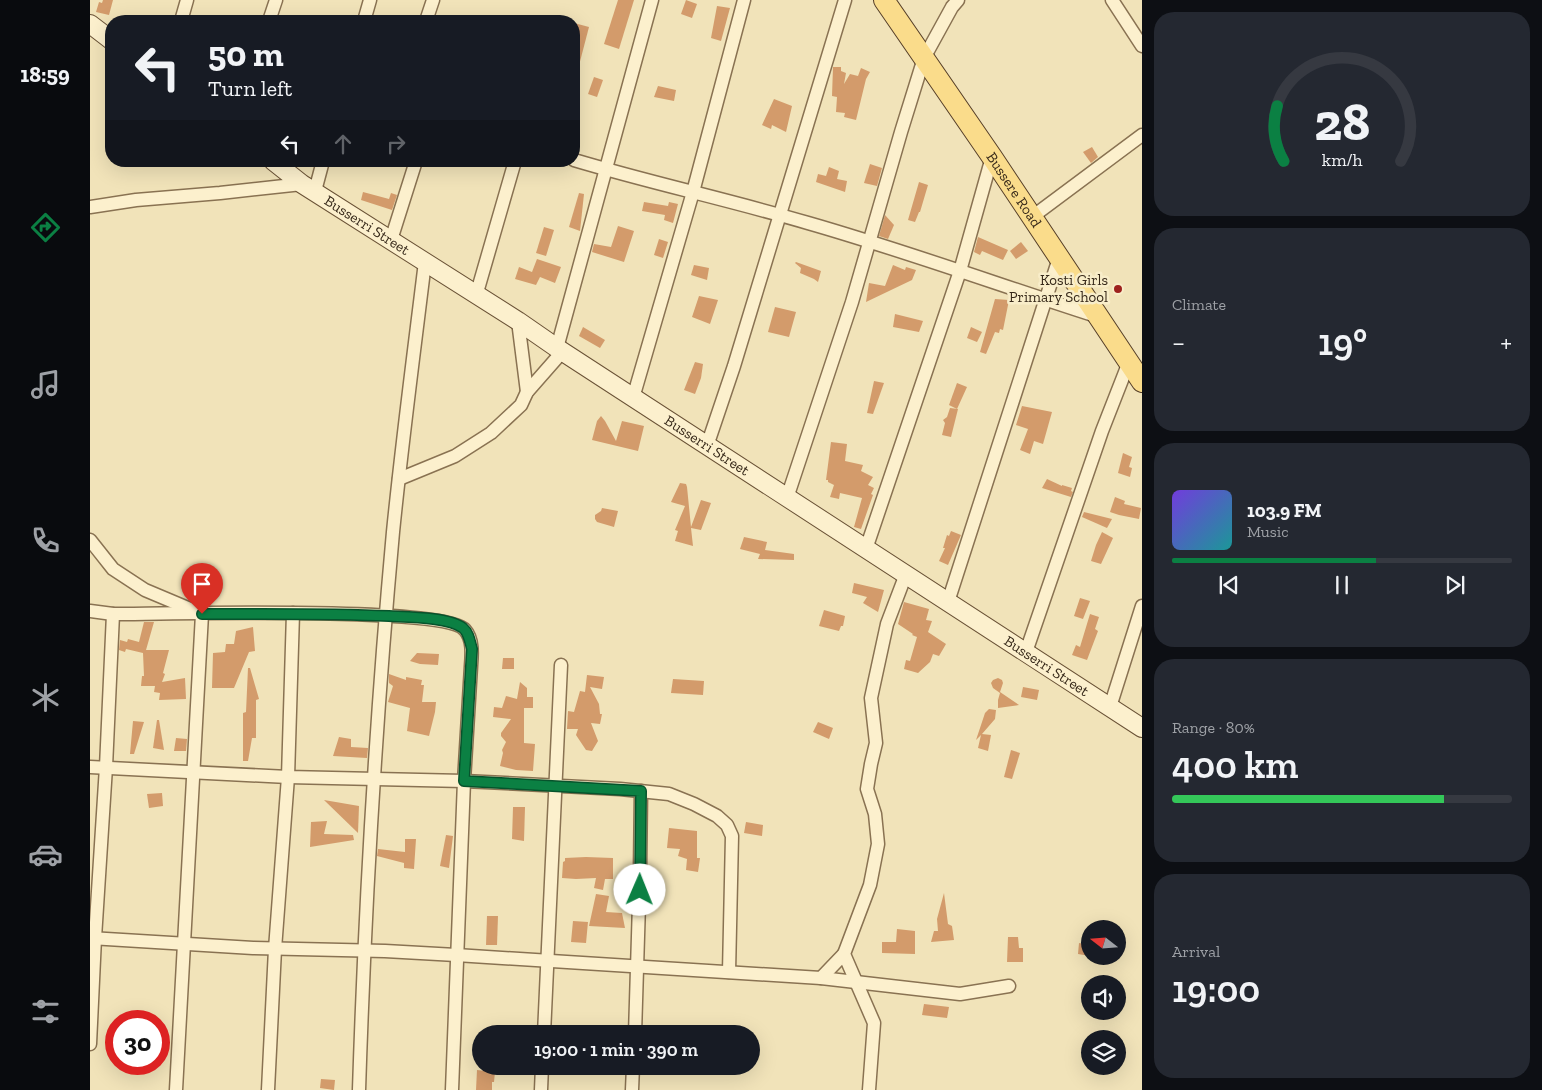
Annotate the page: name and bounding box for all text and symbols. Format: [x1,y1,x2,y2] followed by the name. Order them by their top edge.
[208,33,284,75] text: 50 m
[125,35,190,100] icon: left
[20,61,70,88] text: 18:59
[208,75,292,102] text: Turn left
[1314,91,1370,153] text: 28
[276,130,304,158] icon: left
[329,130,357,158] icon: ahead
[382,130,410,158] icon: right
[982,149,1046,232] street label: Bussere Road
[1322,149,1362,171] text: km/h
[321,192,413,259] street label: Busserri Street
[28,210,63,245] icon: directions
[1009,271,1108,306] place label: Kosti Girls Primary School
[1112,283,1124,295] marker: Kosti Girls Primary School
[1172,295,1226,314] text: Climate
[1318,319,1367,365] text: 19°
[1172,326,1185,359] text: −
[1500,326,1512,359] text: +
[28,367,63,402] icon: music
[661,411,753,480] street label: Busserri Street
[1247,499,1322,522] text: 103.9 FM
[1247,522,1289,541] text: Music
[28,523,63,558] icon: phone
[181,563,223,614] pin
[188,570,216,598] icon: arrive
[1215,571,1243,599] icon: previous
[1328,571,1356,599] icon: pause
[1441,571,1469,599] icon: next
[1001,632,1093,700] street label: Busserri Street
[28,680,63,715] icon: climate
[1172,718,1255,737] text: Range · 80%
[1172,742,1298,788] text: 400 km
[28,837,63,872] icon: car
[613,863,665,915] position arrow
[1081,920,1126,965] north arrow
[1081,920,1126,1075] map controls
[1172,942,1220,961] text: Arrival
[1172,966,1260,1012] text: 19:00
[1081,975,1126,1020] button: sound
[28,994,63,1029] icon: filters
[105,1010,170,1075] speed limit sign: 30
[1081,1030,1126,1075] button: layers
[534,1038,698,1061] text: 19:00 · 1 min · 390 m

